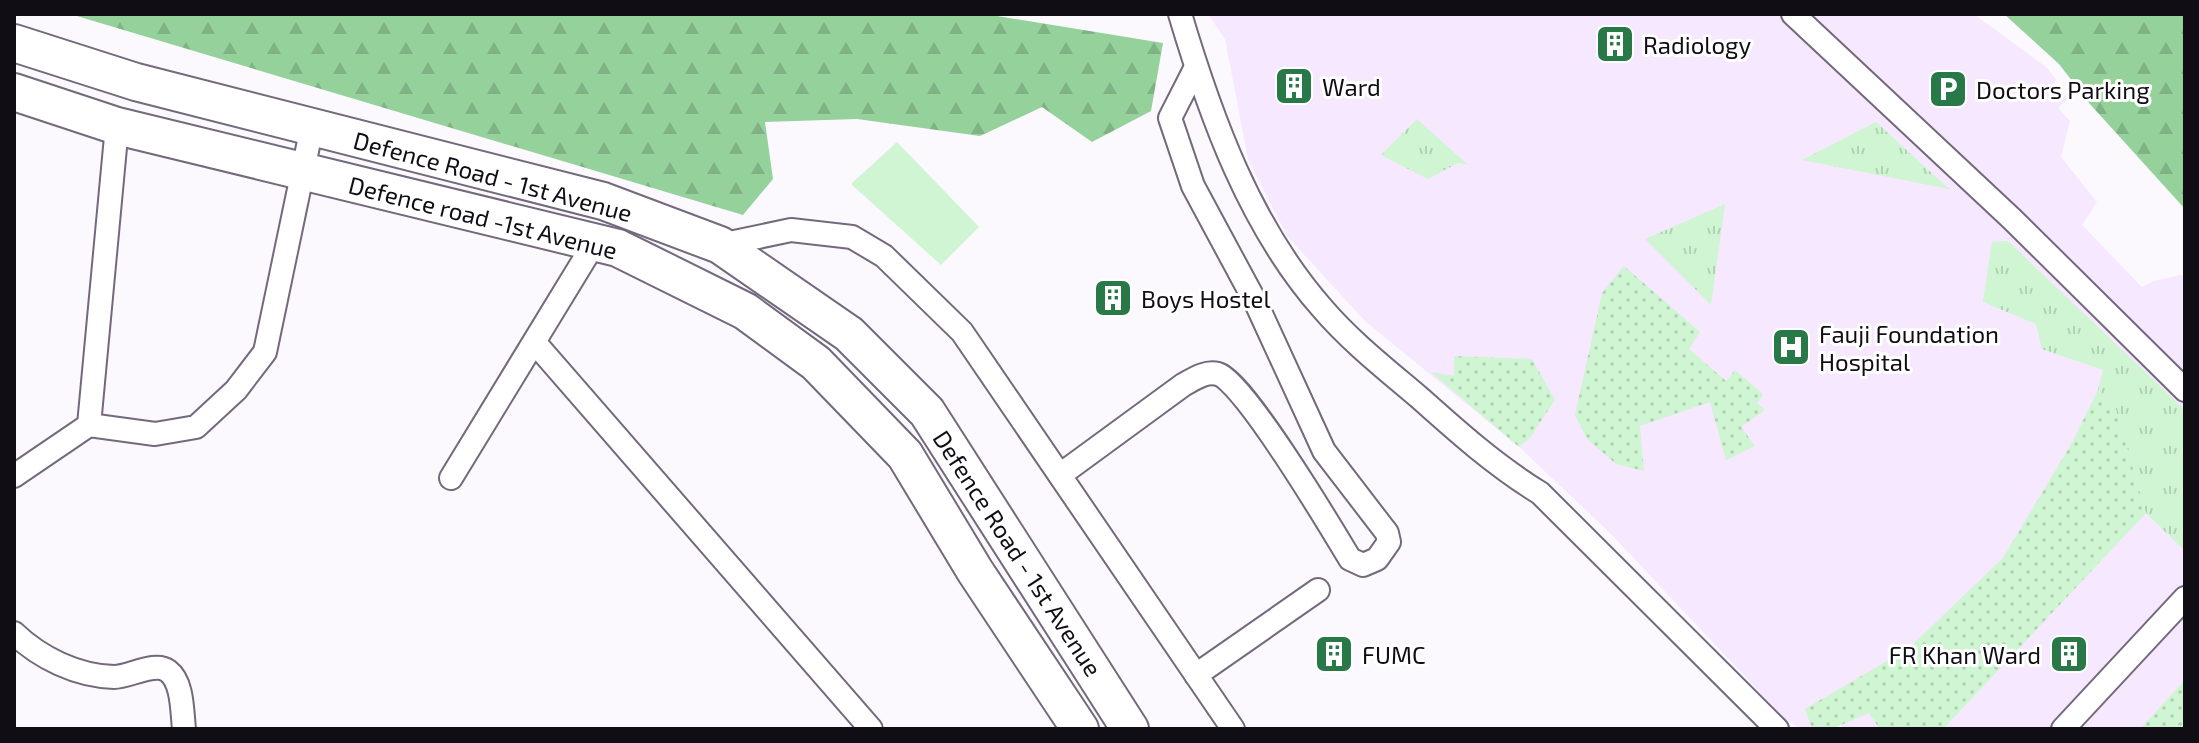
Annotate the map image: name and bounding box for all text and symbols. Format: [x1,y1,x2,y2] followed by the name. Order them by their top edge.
[1594,23,1636,65] building icon: Radiology
[1643,30,1751,59] place label: Radiology
[1273,65,1315,107] building icon: Ward
[1927,68,1969,110] parking icon: Doctors Parking
[1322,72,1381,101] place label: Ward
[1976,75,2150,104] place label: Doctors Parking
[351,125,635,227] street label: Defence Road - 1st Avenue
[346,170,620,264] street label: Defence road -1st Avenue
[1092,277,1134,319] building icon: Boys Hostel
[1141,284,1271,313] place label: Boys Hostel
[1819,319,1999,376] place label: Fauji Foundation Hospital
[1770,326,1812,368] hospital icon: Fauji Foundation Hospital
[928,425,1108,681] street label: Defence Road - 1st Avenue
[1313,633,1355,675] building icon: FUMC
[2048,633,2090,675] building icon: FR Khan Ward
[1362,640,1426,669] place label: FUMC
[1889,640,2041,669] place label: FR Khan Ward

